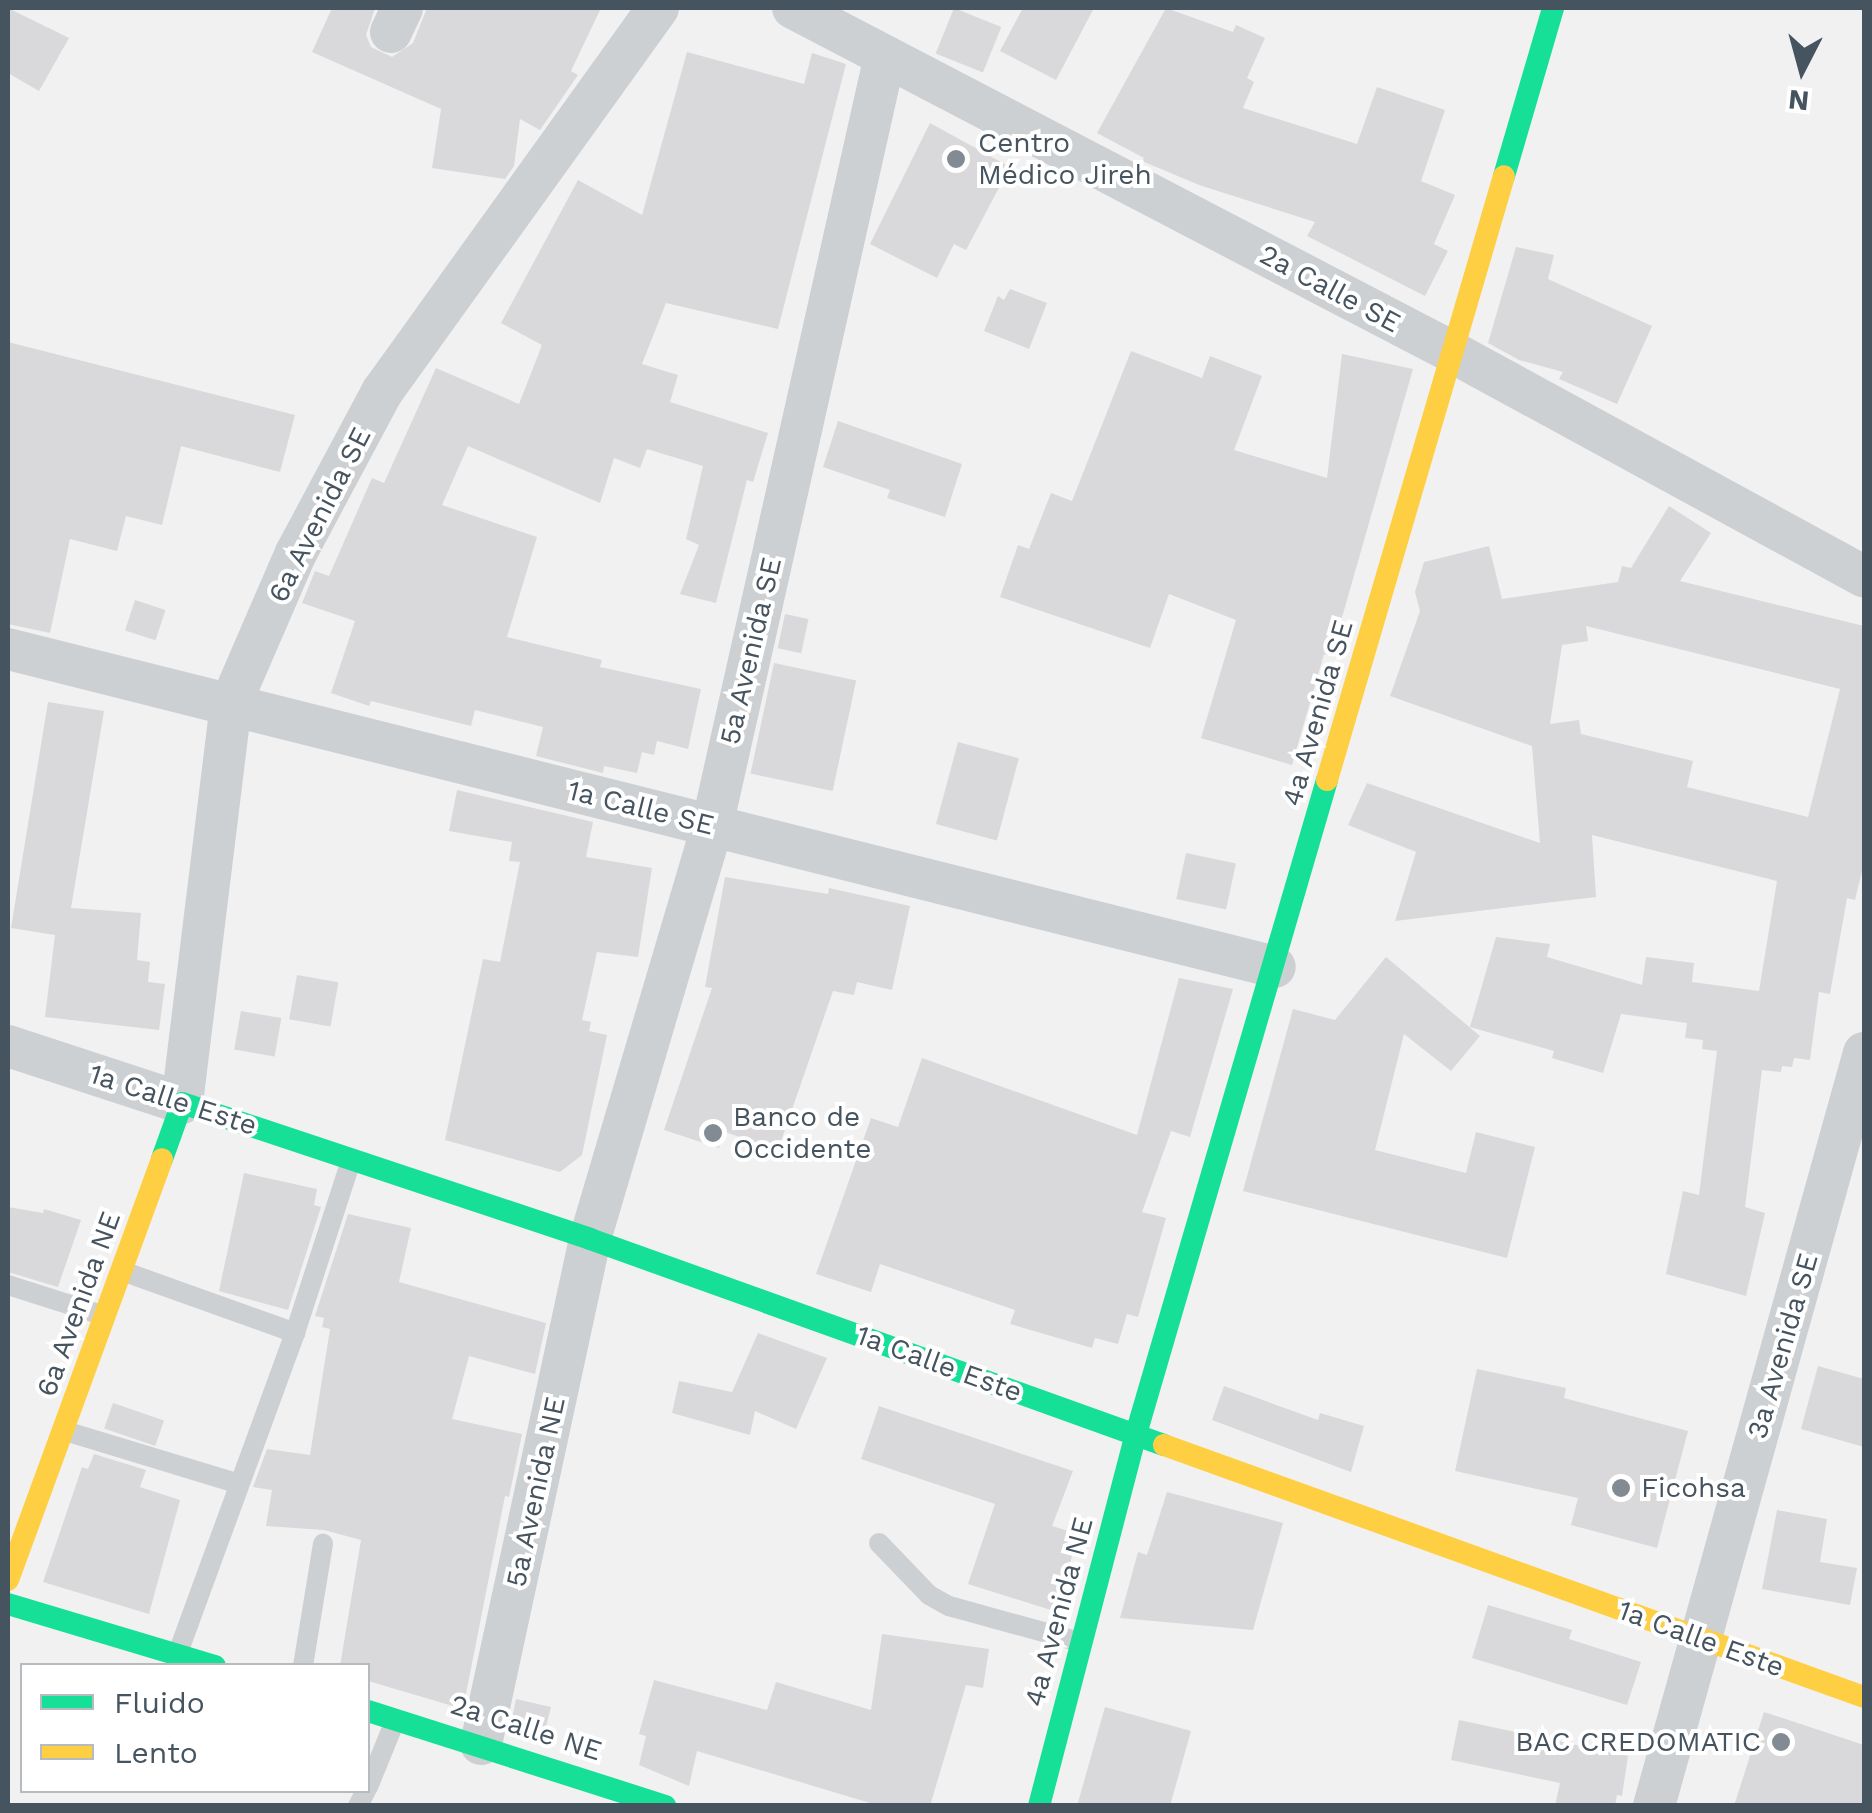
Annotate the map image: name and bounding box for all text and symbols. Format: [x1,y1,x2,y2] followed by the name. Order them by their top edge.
[1752,20,1852,120] north arrow
[1787,83,1811,118] text: N
[978,126,1152,192] place label: Centro Médico Jireh
[943,146,969,172] marker: Centro Médico Jireh
[1253,238,1407,340] street label: 2a Calle SE
[261,421,379,609] street label: 6a Avenida SE
[713,553,789,749] street label: 5a Avenida SE
[1275,615,1361,811] street label: 4a Avenida SE
[564,774,718,842] street label: 1a Calle SE
[85,1057,261,1143] street label: 1a Calle Este
[733,1100,871,1166] place label: Banco de Occidente
[702,1122,724,1144] marker: Banco de Occidente
[30,1206,128,1402] street label: 6a Avenida NE
[1740,1248,1826,1444] street label: 3a Avenida SE
[851,1318,1027,1410] street label: 1a Calle Este
[499,1393,573,1591] street label: 5a Avenida NE
[1641,1471,1746,1505] place label: Ficohsa
[1610,1477,1632,1499] marker: Ficohsa
[1017,1513,1101,1711] street label: 4a Avenida NE
[1613,1593,1789,1685] street label: 1a Calle Este
[20,1663,370,1793] legend
[114,1685,205,1720] text: Fluido
[446,1688,606,1768] street label: 2a Calle NE
[1515,1725,1761,1759] place label: BAC CREDOMATIC
[1770,1731,1792,1753] marker: BAC CREDOMATIC
[114,1735,198,1770] text: Lento

